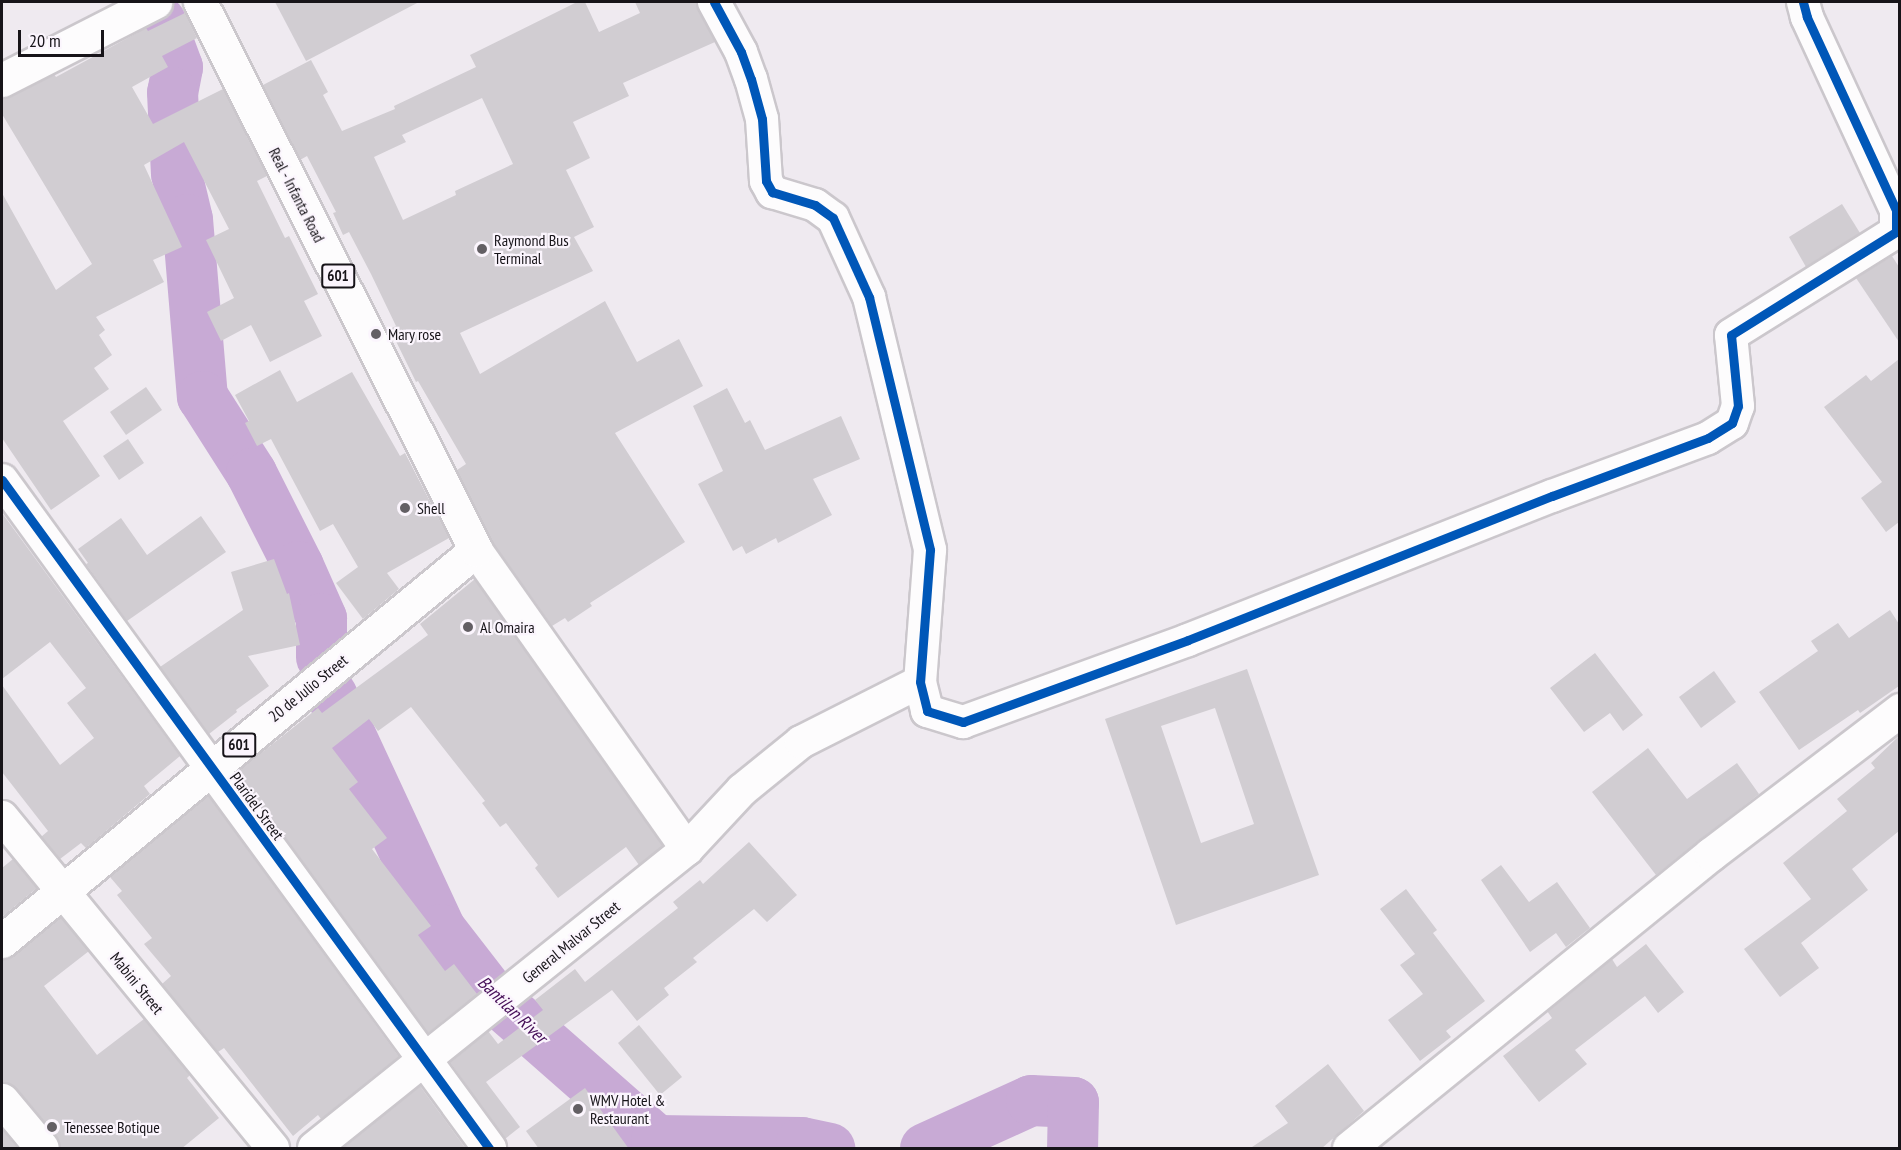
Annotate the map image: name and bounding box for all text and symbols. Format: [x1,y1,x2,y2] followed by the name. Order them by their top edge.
[21,18,106,56] scale bar
[29,29,61,52] text: 20 m
[265,144,329,246] street label: Real - Infanta Road
[494,230,569,268] place label: Raymond Bus Terminal
[475,242,489,256] marker: Raymond Bus Terminal
[320,264,356,288] road number: 601
[388,324,442,344] place label: Mary rose
[369,327,383,341] marker: Mary rose
[417,498,445,518] place label: Shell
[398,501,412,515] marker: Shell
[480,617,535,637] place label: Al Omaira
[461,620,475,634] marker: Al Omaira
[265,650,351,726] street label: 20 de Julio Street
[221,733,257,757] road number: 601
[226,768,288,844] street label: Plaridel Street
[518,897,624,987] street label: General Malvar Street
[106,948,168,1018] street label: Mabini Street
[473,972,551,1048] water label: Bantilan River
[590,1090,666,1128] place label: WMV Hotel & Restaurant
[571,1102,585,1116] marker: WMV Hotel & Restaurant
[64,1117,160,1137] place label: Tenessee Botique
[45,1120,59,1134] marker: Tenessee Botique

